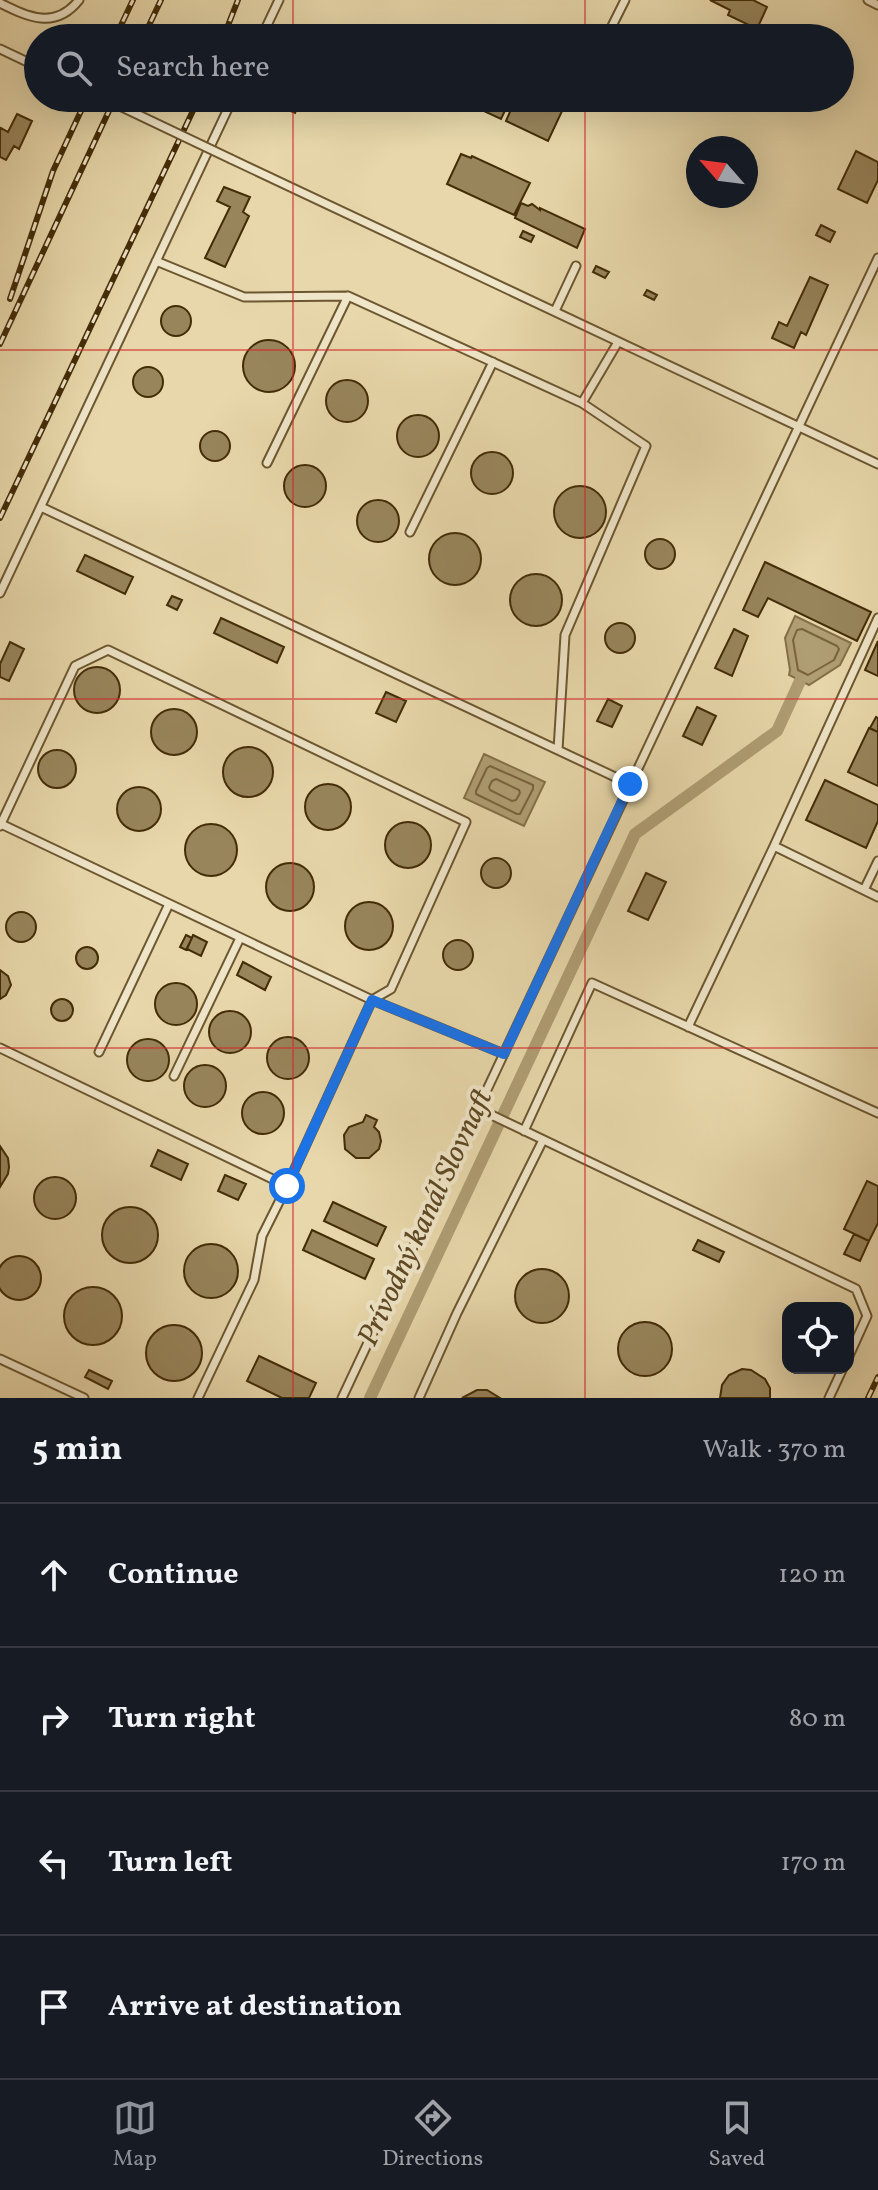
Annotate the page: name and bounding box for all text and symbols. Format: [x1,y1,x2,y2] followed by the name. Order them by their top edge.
[24,24,854,112] search box
[52,46,96,90] icon: search
[116,47,270,89] text: Search here
[686,136,758,208] north arrow
[612,766,648,802] route end
[348,1082,504,1353] water label: Prívodný kanál Slovnaft
[269,1168,305,1204] route start
[782,1302,854,1374] map controls
[782,1302,854,1374] button: locate
[32,1427,122,1474] text: 5 min
[703,1432,846,1468] text: Walk · 370 m
[32,1553,76,1597] icon: ahead
[108,1554,239,1596] text: Continue
[778,1557,846,1593] text: 120 m
[32,1697,76,1741] icon: right
[108,1698,256,1740] text: Turn right
[789,1701,846,1737] text: 80 m
[32,1841,76,1885] icon: left
[108,1842,232,1884] text: Turn left
[781,1845,846,1881] text: 170 m
[32,1985,76,2029] icon: arrive
[108,1986,402,2028] text: Arrive at destination
[113,2096,157,2175] tab: Map
[382,2096,483,2175] tab: Directions
[709,2096,765,2175] tab: Saved

